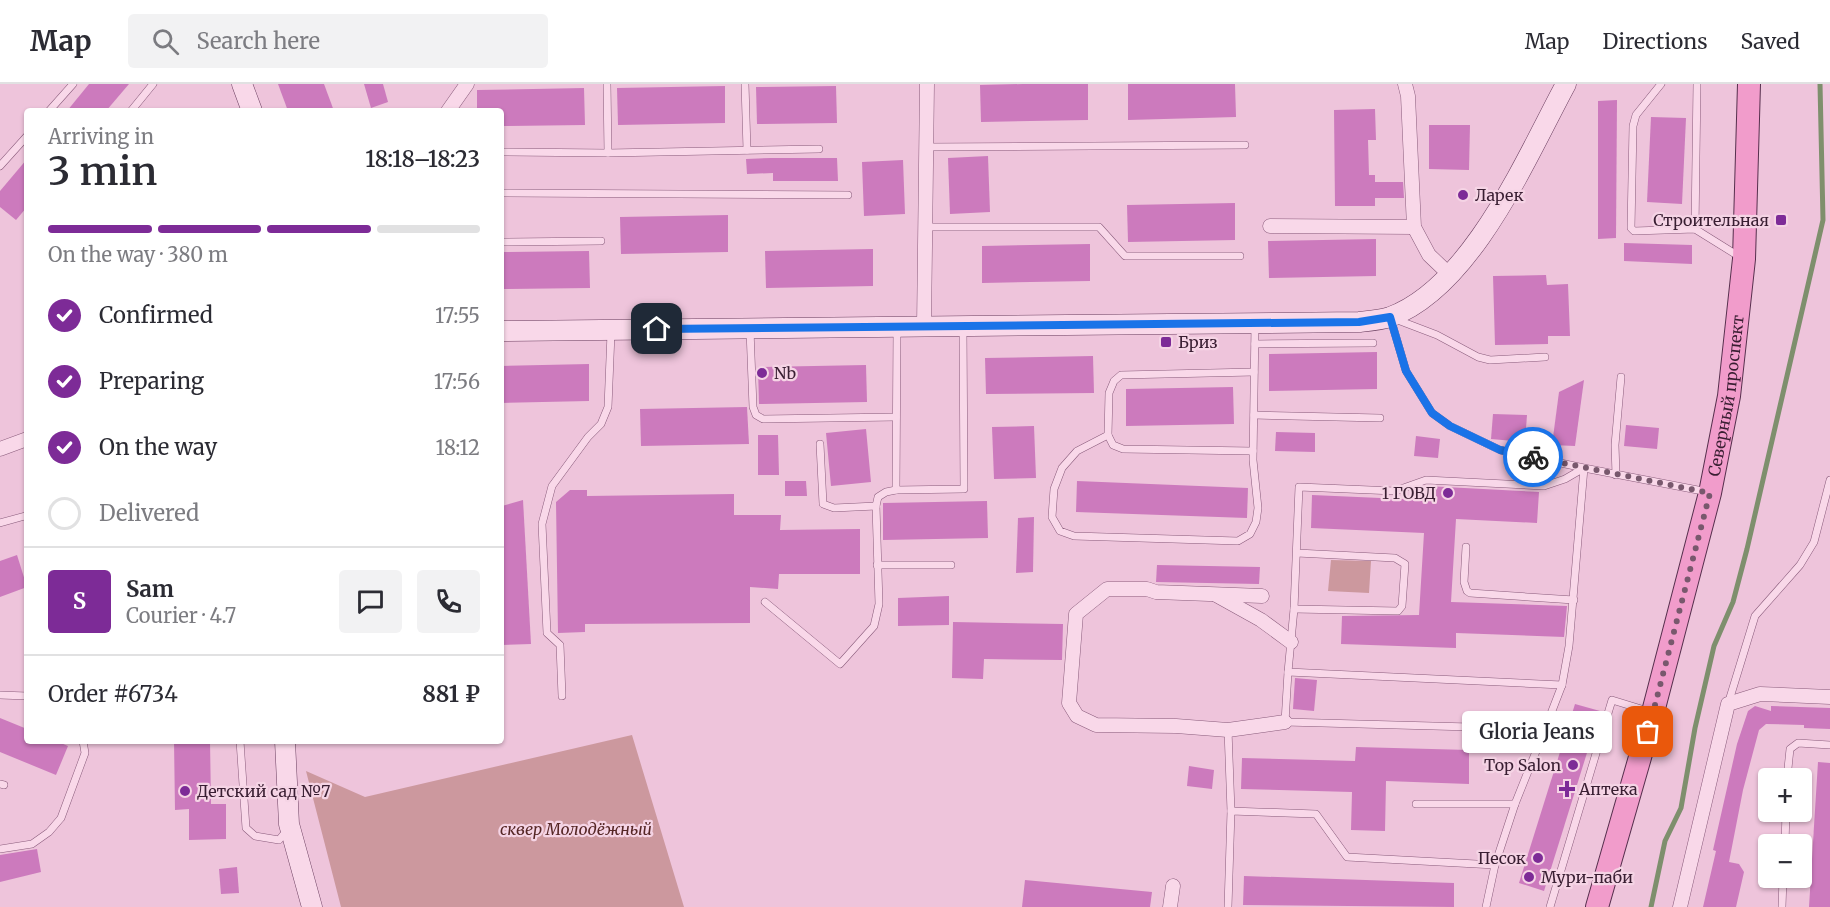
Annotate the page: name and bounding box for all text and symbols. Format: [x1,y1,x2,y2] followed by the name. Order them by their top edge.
[128,14,548,68] search box
[30,23,92,59] text: Map
[149,25,182,58] icon: search
[197,27,320,55] text: Search here
[1525,28,1569,55] text: Map
[1602,28,1707,55] text: Directions
[1740,28,1800,55] text: Saved
[48,124,154,149] text: Arriving in
[365,145,480,173] text: 18:18–18:23
[48,147,157,196] text: 3 min
[1475,185,1524,205] place label: Ларек
[1456,188,1470,202] marker: Ларек
[1653,210,1769,230] place label: Строительная
[1774,213,1788,227] marker: Строительная
[48,242,228,267] text: On the way · 380 m
[48,299,81,332] icon: check
[99,301,213,329] text: Confirmed
[435,303,480,328] text: 17:55
[631,303,682,354] pin
[640,312,673,345] icon: home
[1703,314,1748,478] street label: Северный проспект
[1178,332,1218,352] place label: Бриз
[1159,335,1173,349] marker: Бриз
[774,363,797,383] place label: Nb
[48,365,81,398] icon: check
[755,366,769,380] marker: Nb
[99,367,204,395] text: Preparing
[434,369,480,394] text: 17:56
[1503,427,1563,487] courier
[48,431,81,464] icon: check
[99,433,217,461] text: On the way
[435,435,480,460] text: 18:12
[1517,441,1550,474] icon: bike
[1382,483,1436,503] place label: 1 ГОВД
[1441,486,1455,500] marker: 1 ГОВД
[99,499,199,527] text: Delivered
[339,570,402,633] button: chat
[417,570,480,633] button: phone
[126,575,174,603] text: Sam
[73,587,86,615] text: S
[126,603,236,628] text: Courier · 4.7
[48,680,178,708] text: Order #6734
[422,680,480,708] text: 881 ₽
[1622,706,1673,757] pin
[1462,711,1612,753] callout: Gloria Jeans
[1631,715,1664,748] icon: bag
[1479,719,1595,744] text: Gloria Jeans
[1484,755,1561,775] place label: Top Salon
[1566,758,1580,772] marker: Top Salon
[1758,768,1812,888] map controls
[1758,768,1812,822] button: +
[1578,779,1638,799] place label: Аптека
[197,781,330,801] place label: Детский сад №7
[1560,782,1574,796] marker: Аптека
[178,784,192,798] marker: Детский сад №7
[500,819,652,839] park label: сквер Молодёжный
[1758,834,1812,888] button: −
[1478,848,1526,868] place label: Песок
[1531,851,1545,865] marker: Песок
[1541,867,1633,887] place label: Мури-паби
[1522,870,1536,884] marker: Мури-паби

